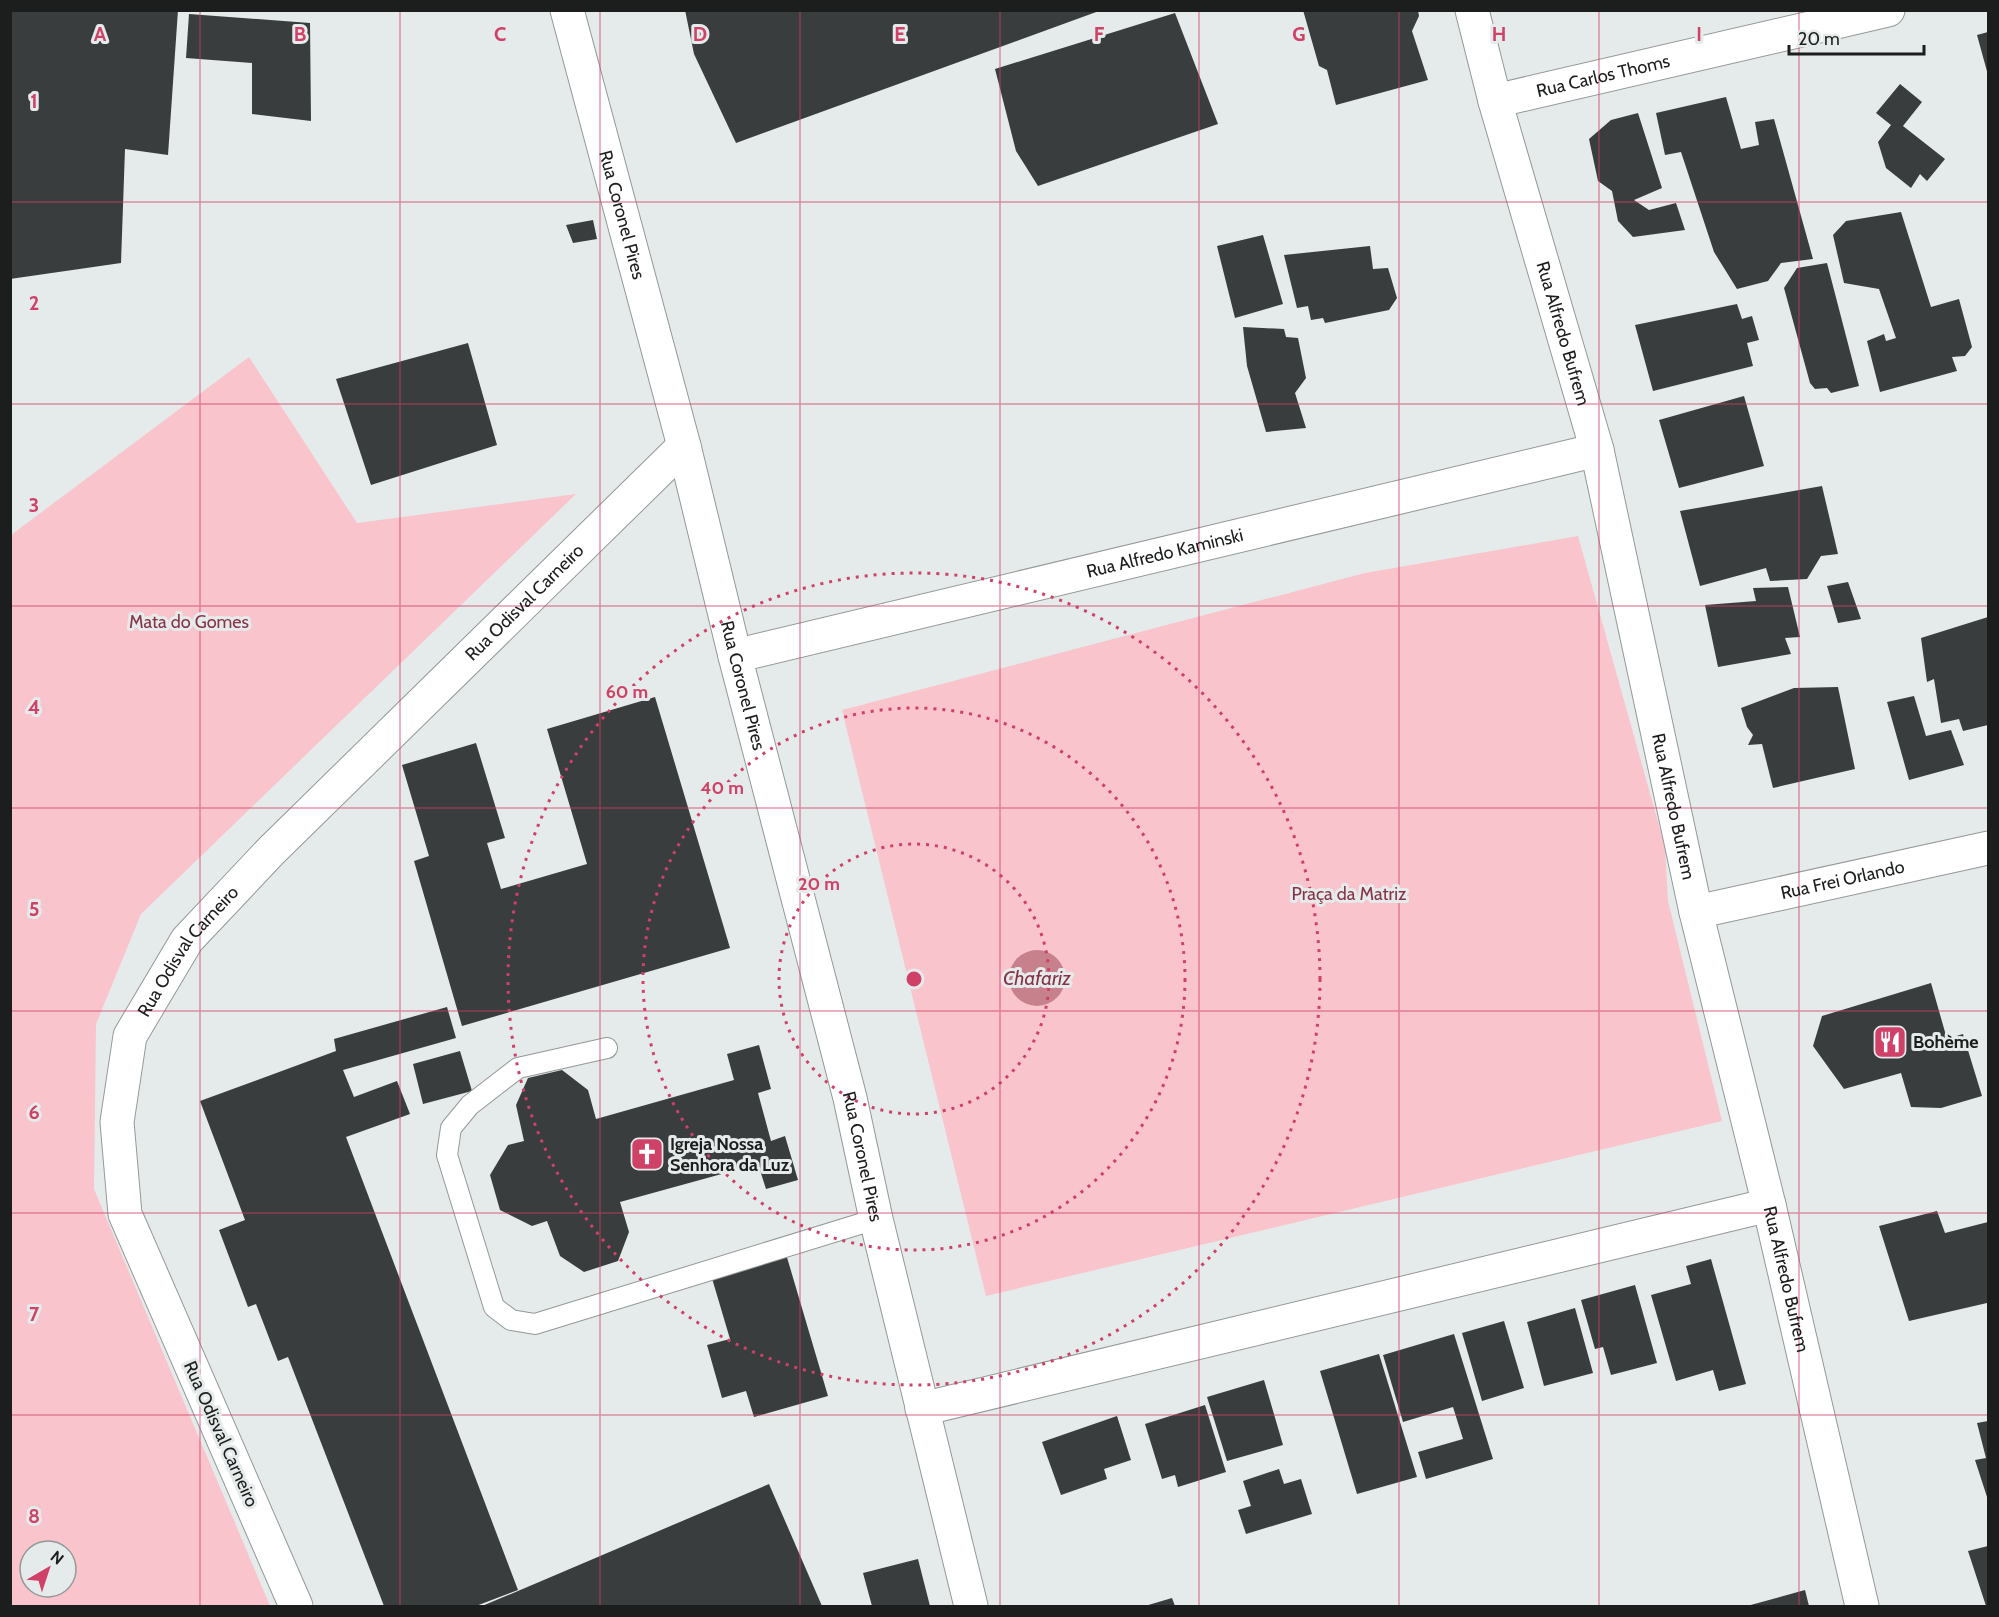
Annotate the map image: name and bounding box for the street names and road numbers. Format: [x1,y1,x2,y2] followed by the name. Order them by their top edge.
[1534,50,1672,102] street label: Rua Carlos Thoms
[594,148,650,282] street label: Rua Coronel Pires
[1531,259,1594,408] street label: Rua Alfredo Bufrem
[1084,524,1246,583] street label: Rua Alfredo Kaminski
[461,539,588,665] street label: Rua Odisval Carneiro
[716,619,770,752] street label: Rua Coronel Pires
[1647,731,1700,882] street label: Rua Alfredo Bufrem
[1778,856,1907,904] street label: Rua Frei Orlando
[133,881,243,1021] street label: Rua Odisval Carneiro
[838,1089,887,1224] street label: Rua Coronel Pires
[1759,1204,1814,1354] street label: Rua Alfredo Bufrem
[179,1358,263,1510] street label: Rua Odisval Carneiro

